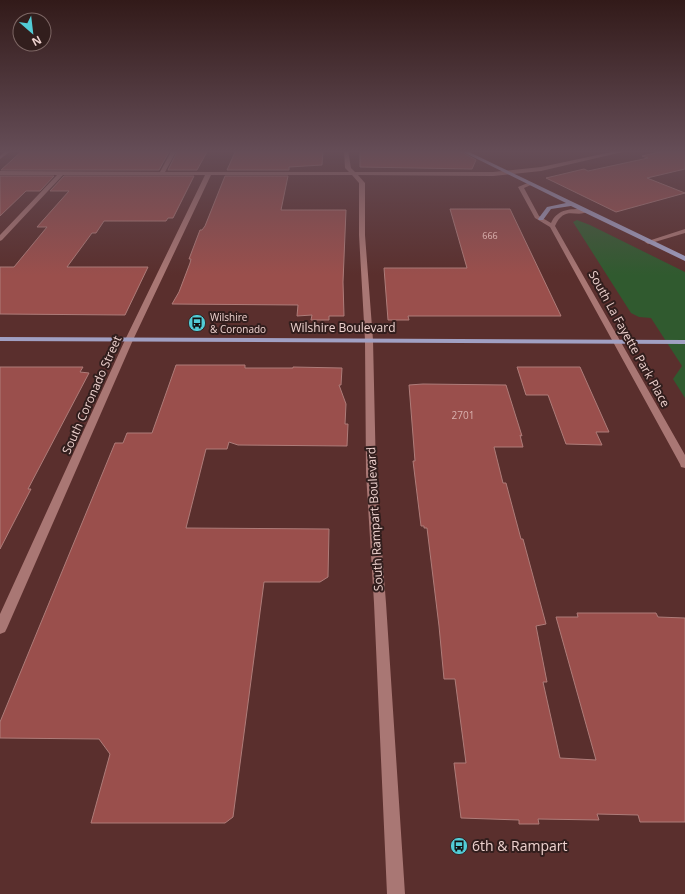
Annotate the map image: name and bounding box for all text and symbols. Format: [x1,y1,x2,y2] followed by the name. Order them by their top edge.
[12,12,52,52] north arrow
[29,33,44,50] text: N
[482,229,498,242] house number: 666
[585,267,674,410] street label: South La Fayette Park Place
[210,310,266,336] place label: Wilshire & Coronado
[187,313,207,333] bus stop icon: Wilshire & Coronado
[290,319,396,336] street label: Wilshire Boulevard
[58,333,125,457] street label: South Coronado Street
[452,408,474,422] house number: 2701
[362,446,387,592] street label: South Rampart Boulevard
[449,836,469,856] bus stop icon: 6th & Rampart
[472,836,568,855] place label: 6th & Rampart

